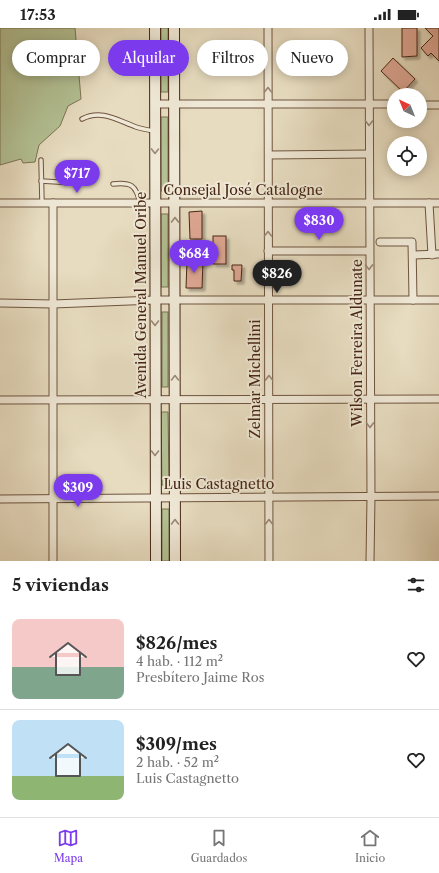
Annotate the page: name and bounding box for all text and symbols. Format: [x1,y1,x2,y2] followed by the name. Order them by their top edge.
[20,5,56,24] text: 17:53
[12,40,100,76] chip: Comprar
[108,40,189,76] chip: Alquilar
[197,40,268,76] chip: Filtros
[276,40,348,76] chip: Nuevo
[264,87,272,93] one-way arrow
[387,88,427,128] north arrow
[387,88,427,176] map controls
[365,120,373,126] one-way arrow
[387,136,427,176] button: locate
[151,148,159,154] one-way arrow
[53,160,101,194] pin: $717
[64,165,90,181] text: $717
[163,181,323,199] street label: Consejal José Catalogne
[132,192,150,399] street label: Avenida General Manuel Oribe
[295,207,343,241] pin: $830
[304,212,334,228] text: $830
[171,217,179,223] one-way arrow
[264,231,272,237] one-way arrow
[170,240,218,274] pin: $684
[179,245,209,261] text: $684
[348,259,366,428] street label: Wilson Ferreira Aldunate
[253,260,301,294] pin: $826
[365,264,374,270] one-way arrow
[262,265,292,281] text: $826
[246,319,264,439] street label: Zelmar Michellini
[151,320,159,326] one-way arrow
[171,375,179,381] one-way arrow
[264,375,273,381] one-way arrow
[366,422,374,428] one-way arrow
[151,450,159,456] one-way arrow
[54,474,102,508] pin: $309
[164,475,274,493] street label: Luis Castagnetto
[63,479,93,495] text: $309
[171,519,179,525] one-way arrow
[265,519,273,525] one-way arrow
[405,574,427,596] icon: filters
[12,575,109,595] text: 5 viviendas
[136,633,218,653] text: $826/mes
[44,635,92,683] icon: home
[405,648,427,670] icon: heart
[136,653,223,669] text: 4 hab. · 112 m²
[136,669,264,685] text: Presbítero Jaime Ros
[136,734,217,754] text: $309/mes
[44,736,92,784] icon: home
[405,749,427,771] icon: heart
[136,754,219,770] text: 2 hab. · 52 m²
[136,770,239,786] text: Luis Castagnetto
[54,827,83,865] tab: Mapa
[191,827,247,865] tab: Guardados
[355,827,385,865] tab: Inicio

